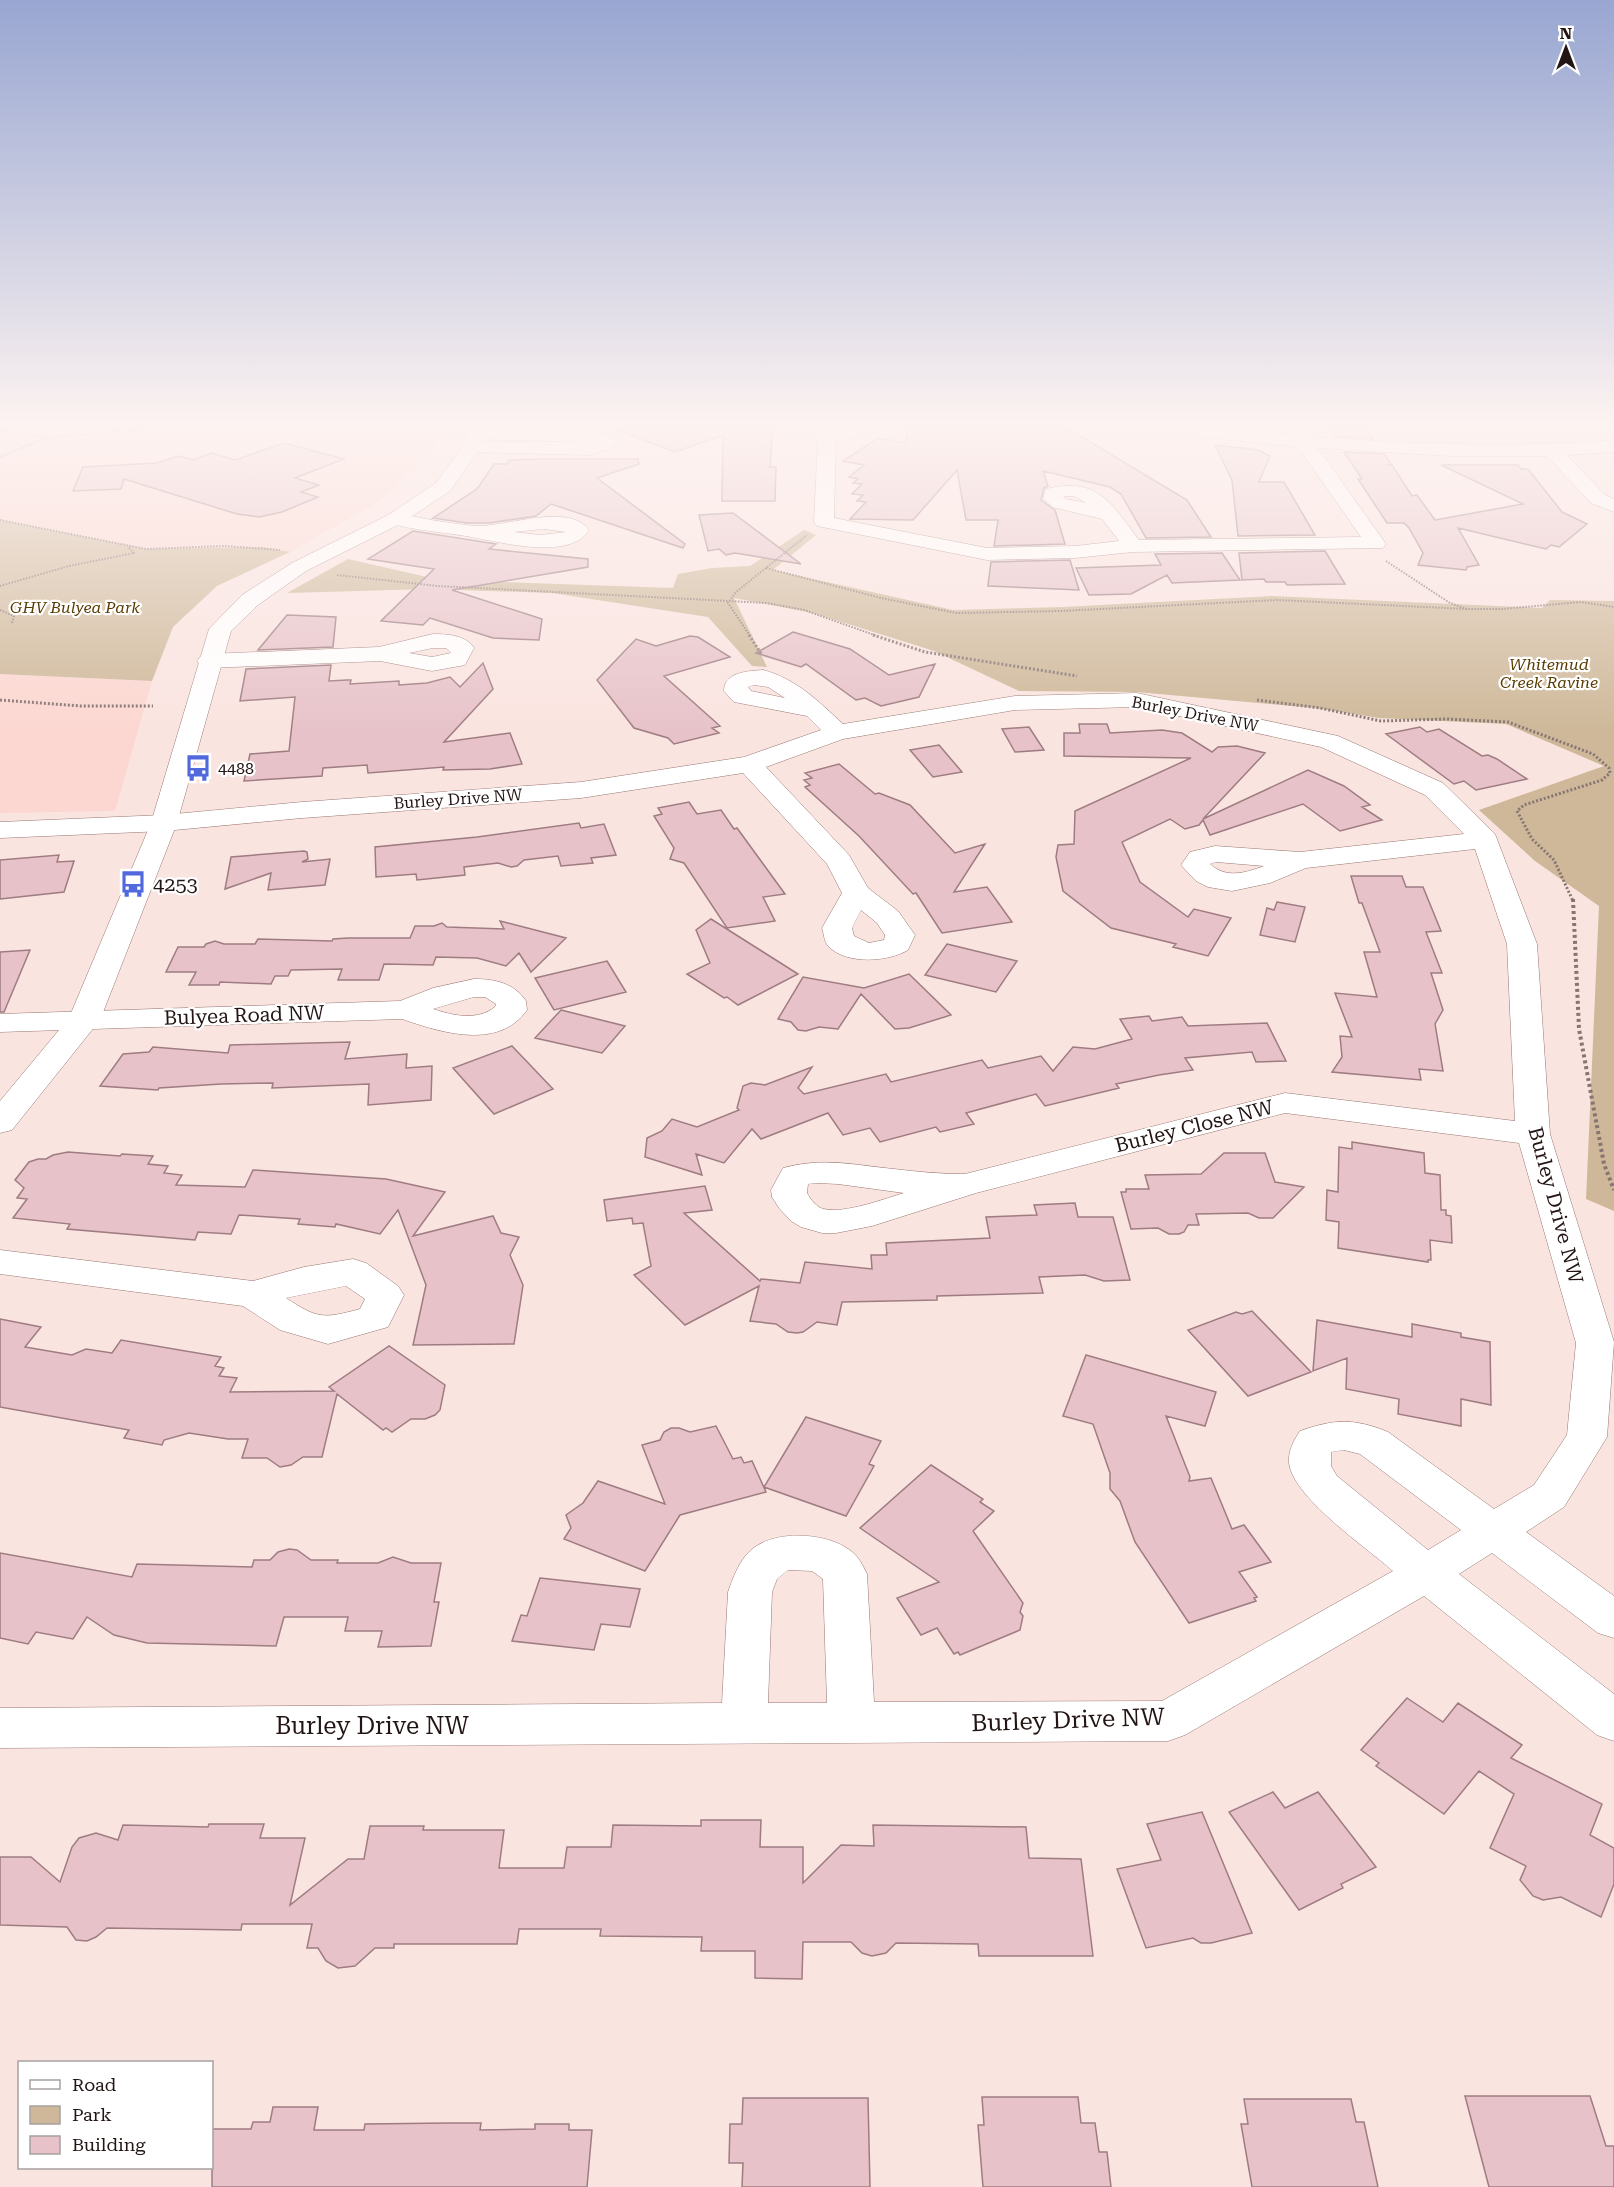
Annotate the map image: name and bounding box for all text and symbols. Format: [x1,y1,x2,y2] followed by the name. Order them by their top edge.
[1536,18,1596,78] north arrow
[1560,24,1572,43] text: N
[10,598,140,617] park label: GHV Bulyea Park
[1500,655,1598,692] park label: Whitemud Creek Ravine
[1130,692,1261,736] street label: Burley Drive NW
[183,753,213,783] bus stop icon: 4488
[218,759,254,778] place label: 4488
[393,785,524,813] street label: Burley Drive NW
[118,869,148,899] bus stop icon: 4253
[153,872,198,896] place label: 4253
[163,1000,325,1030] street label: Bulyea Road NW
[1112,1095,1276,1157] street label: Burley Close NW
[1524,1124,1589,1287] street label: Burley Drive NW
[971,1703,1166,1737] street label: Burley Drive NW
[275,1712,469,1740] street label: Burley Drive NW
[18,2061,213,2169] legend
[72,2074,117,2095] text: Road
[72,2104,112,2125] text: Park
[72,2134,146,2155] text: Building

